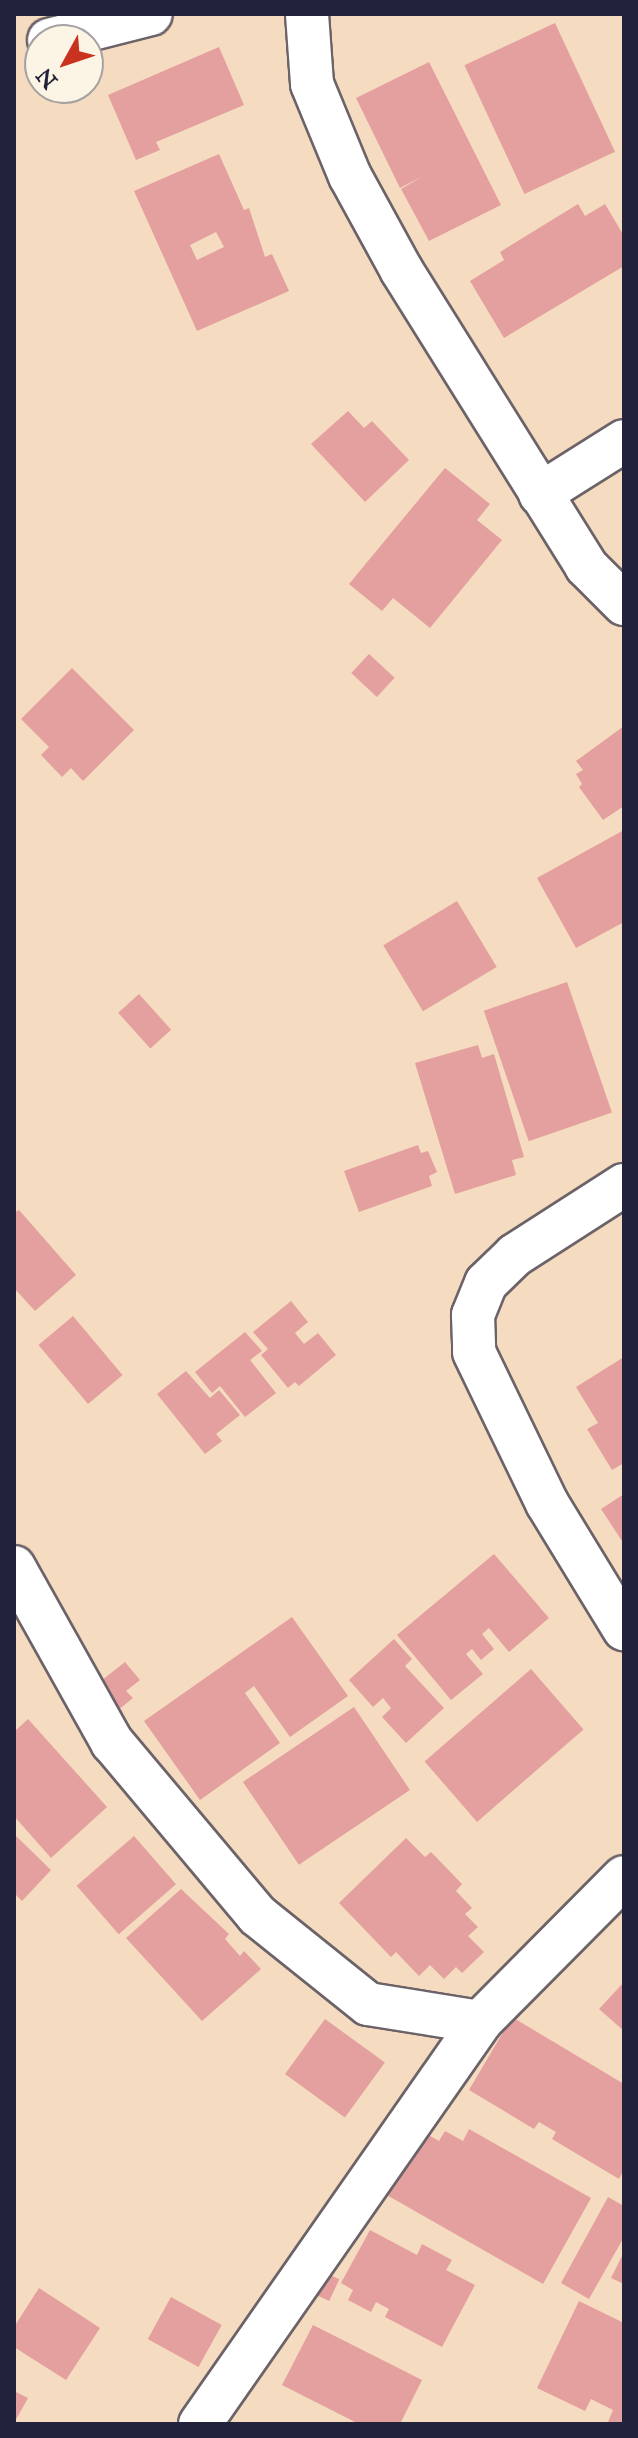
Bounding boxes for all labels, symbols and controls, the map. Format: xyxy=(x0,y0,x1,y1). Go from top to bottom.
north arrow xyxy=(24,24,104,104)
text: N xyxy=(30,63,63,94)

